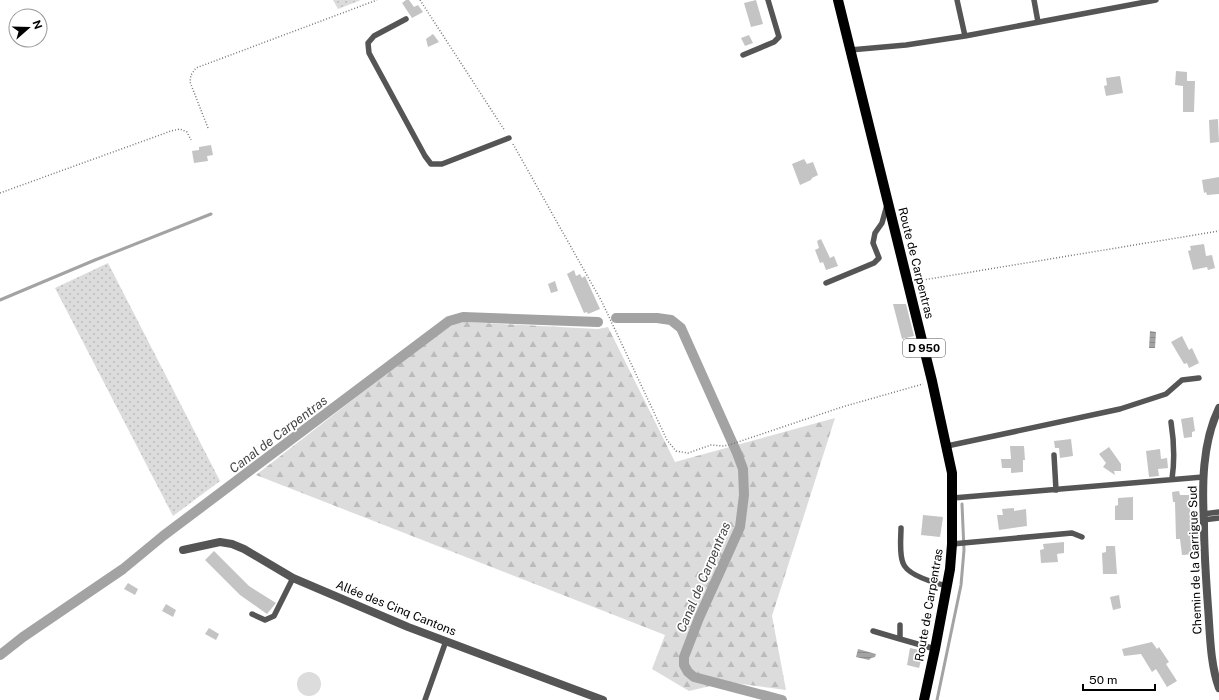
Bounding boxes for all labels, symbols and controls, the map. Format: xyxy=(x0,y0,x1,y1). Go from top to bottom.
north arrow xyxy=(8,8,48,48)
text: N xyxy=(30,18,45,31)
street label: Route de Carpentras xyxy=(895,206,937,320)
road number: D 950 xyxy=(903,339,945,357)
water label: Canal de Carpentras xyxy=(226,393,330,476)
street label: Chemin de la Garrigue Sud xyxy=(1185,485,1205,635)
water label: Canal de Carpentras xyxy=(673,520,734,635)
street label: Route de Carpentras xyxy=(912,547,946,663)
street label: Allée des Cinq Cantons xyxy=(334,577,458,639)
scale bar xyxy=(1083,666,1155,692)
text: 50 m xyxy=(1089,673,1117,687)

